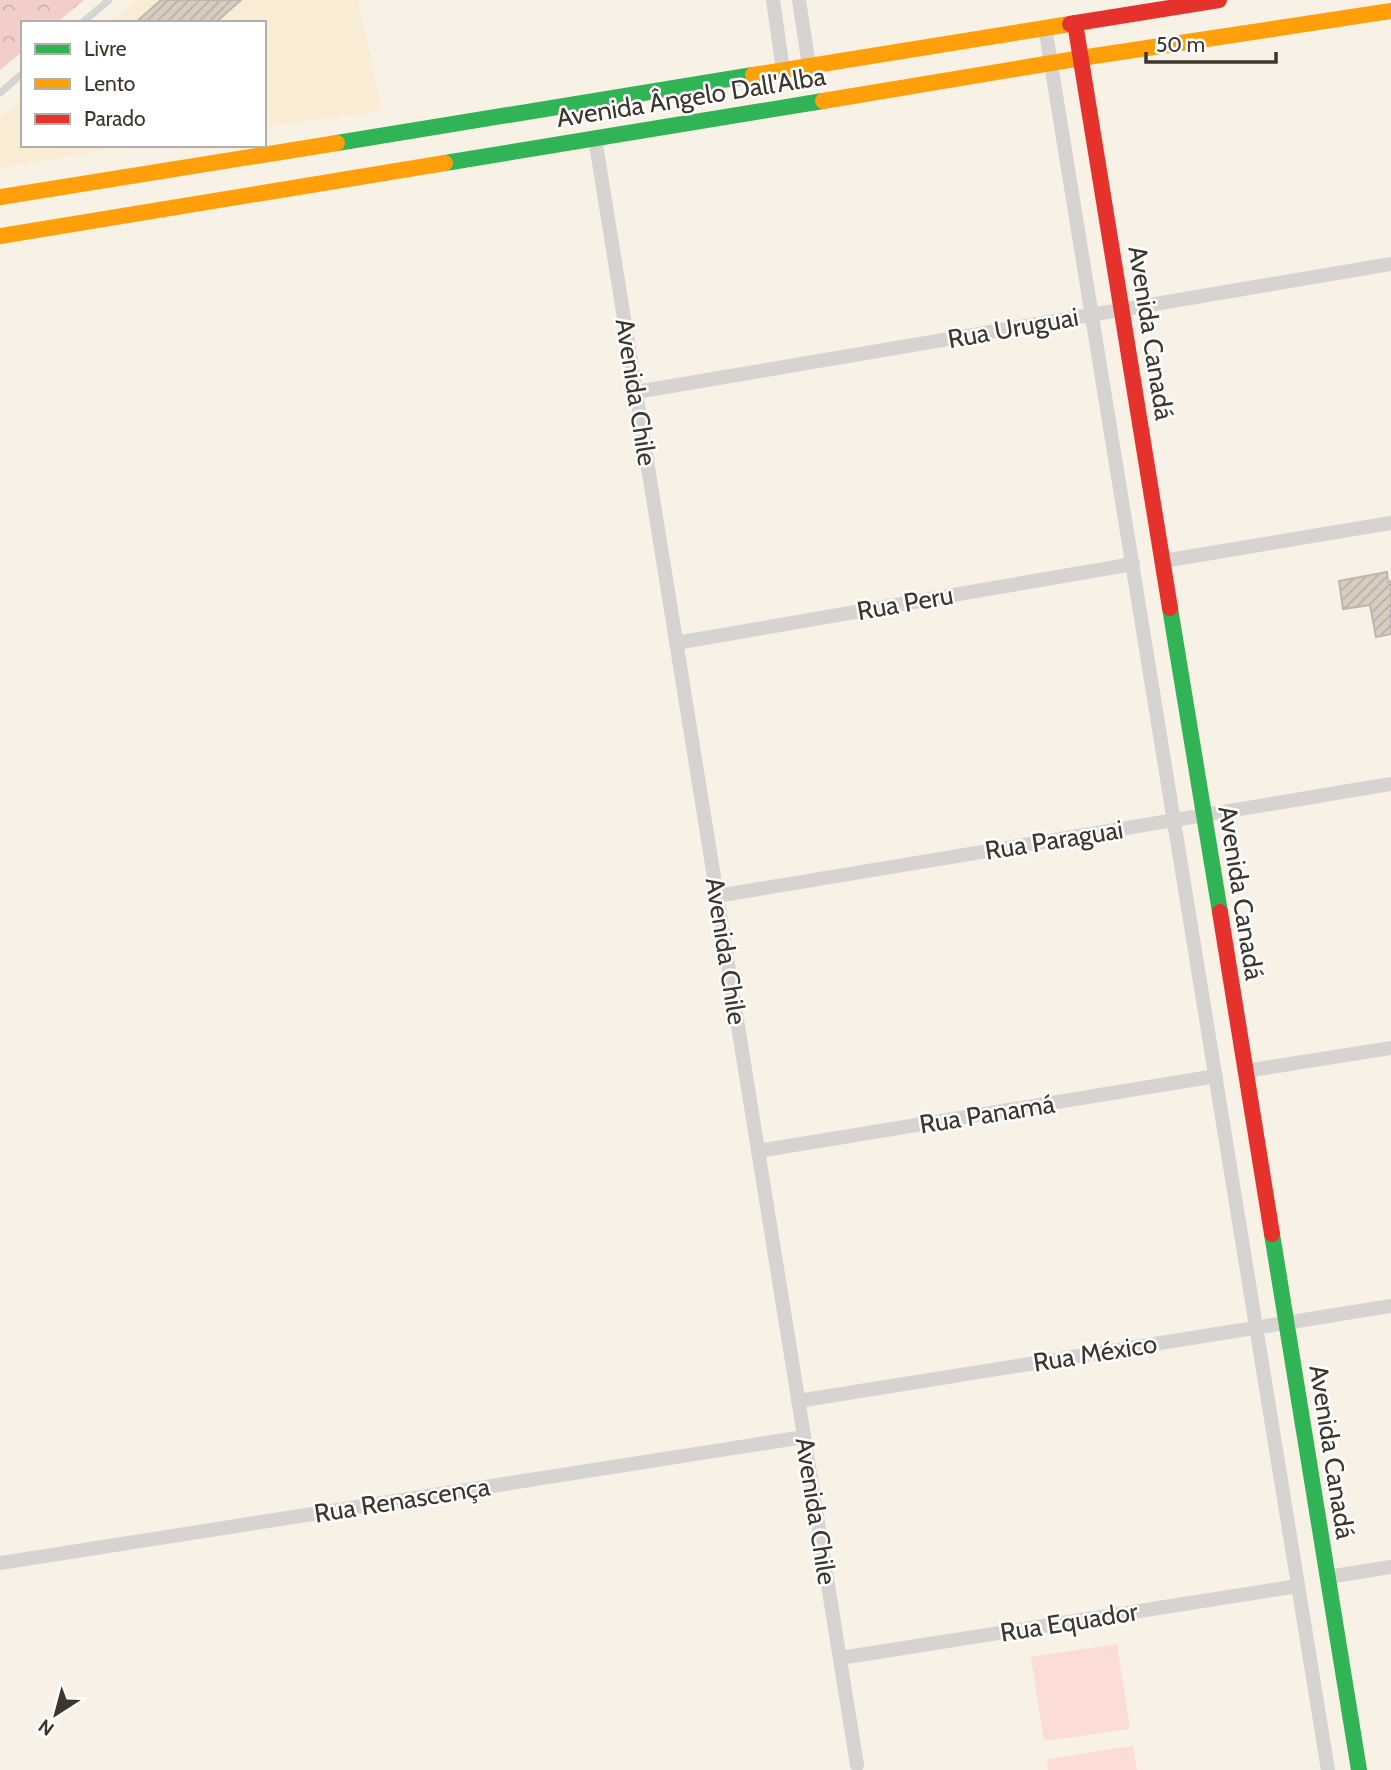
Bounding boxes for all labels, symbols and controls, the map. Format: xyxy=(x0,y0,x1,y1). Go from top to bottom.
legend xyxy=(21,21,266,147)
scale bar xyxy=(1146,21,1276,65)
text: 50 m xyxy=(1156,32,1205,57)
text: Livre xyxy=(84,36,127,61)
street label: Avenida Ângelo Dall'Alba xyxy=(554,60,828,134)
text: Lento xyxy=(84,71,135,96)
text: Parado xyxy=(84,106,146,131)
street label: Avenida Canadá xyxy=(1121,243,1181,423)
street label: Rua Uruguai xyxy=(945,301,1081,355)
street label: Avenida Chile xyxy=(609,316,663,468)
street label: Rua Peru xyxy=(854,579,956,627)
street label: Avenida Canadá xyxy=(1211,803,1271,983)
street label: Rua Paraguai xyxy=(983,813,1125,867)
street label: Avenida Chile xyxy=(699,875,753,1027)
street label: Rua Panamá xyxy=(917,1087,1057,1140)
street label: Rua México xyxy=(1031,1327,1159,1379)
street label: Avenida Canadá xyxy=(1302,1362,1362,1542)
street label: Avenida Chile xyxy=(789,1435,843,1587)
street label: Rua Renascença xyxy=(312,1470,493,1530)
street label: Rua Equador xyxy=(998,1595,1141,1649)
north arrow xyxy=(21,1679,91,1749)
text: N xyxy=(34,1714,58,1741)

